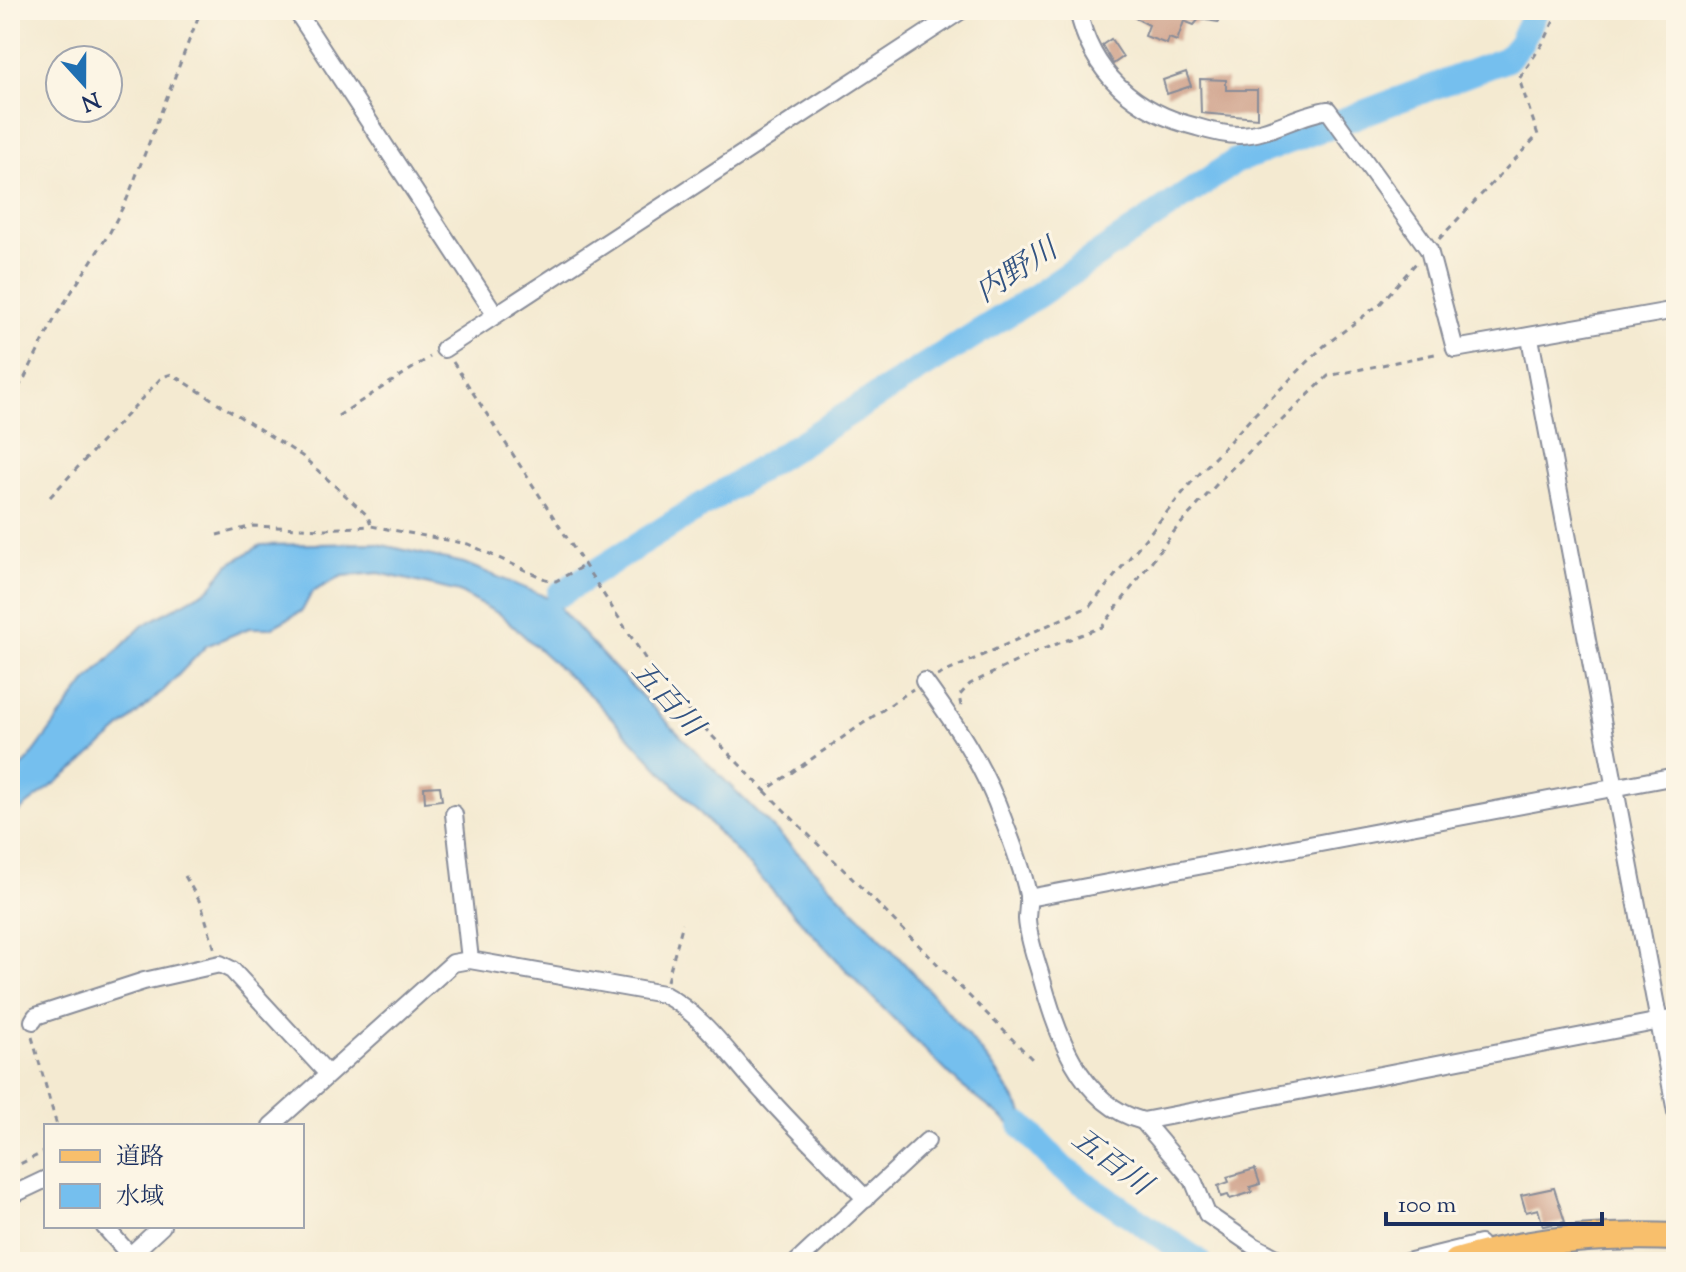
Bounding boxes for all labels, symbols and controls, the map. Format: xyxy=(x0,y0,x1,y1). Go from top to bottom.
north arrow xyxy=(44,44,124,124)
text: N xyxy=(76,82,104,118)
water label: 内野川 xyxy=(968,228,1069,315)
water label: 五百川 xyxy=(620,652,714,750)
water label: 五百川 xyxy=(1062,1119,1162,1209)
legend xyxy=(44,1124,304,1228)
text: 道路 xyxy=(116,1141,164,1175)
scale bar xyxy=(1386,1176,1602,1226)
text: 水域 xyxy=(116,1181,164,1215)
text: 100 m xyxy=(1398,1189,1456,1223)

